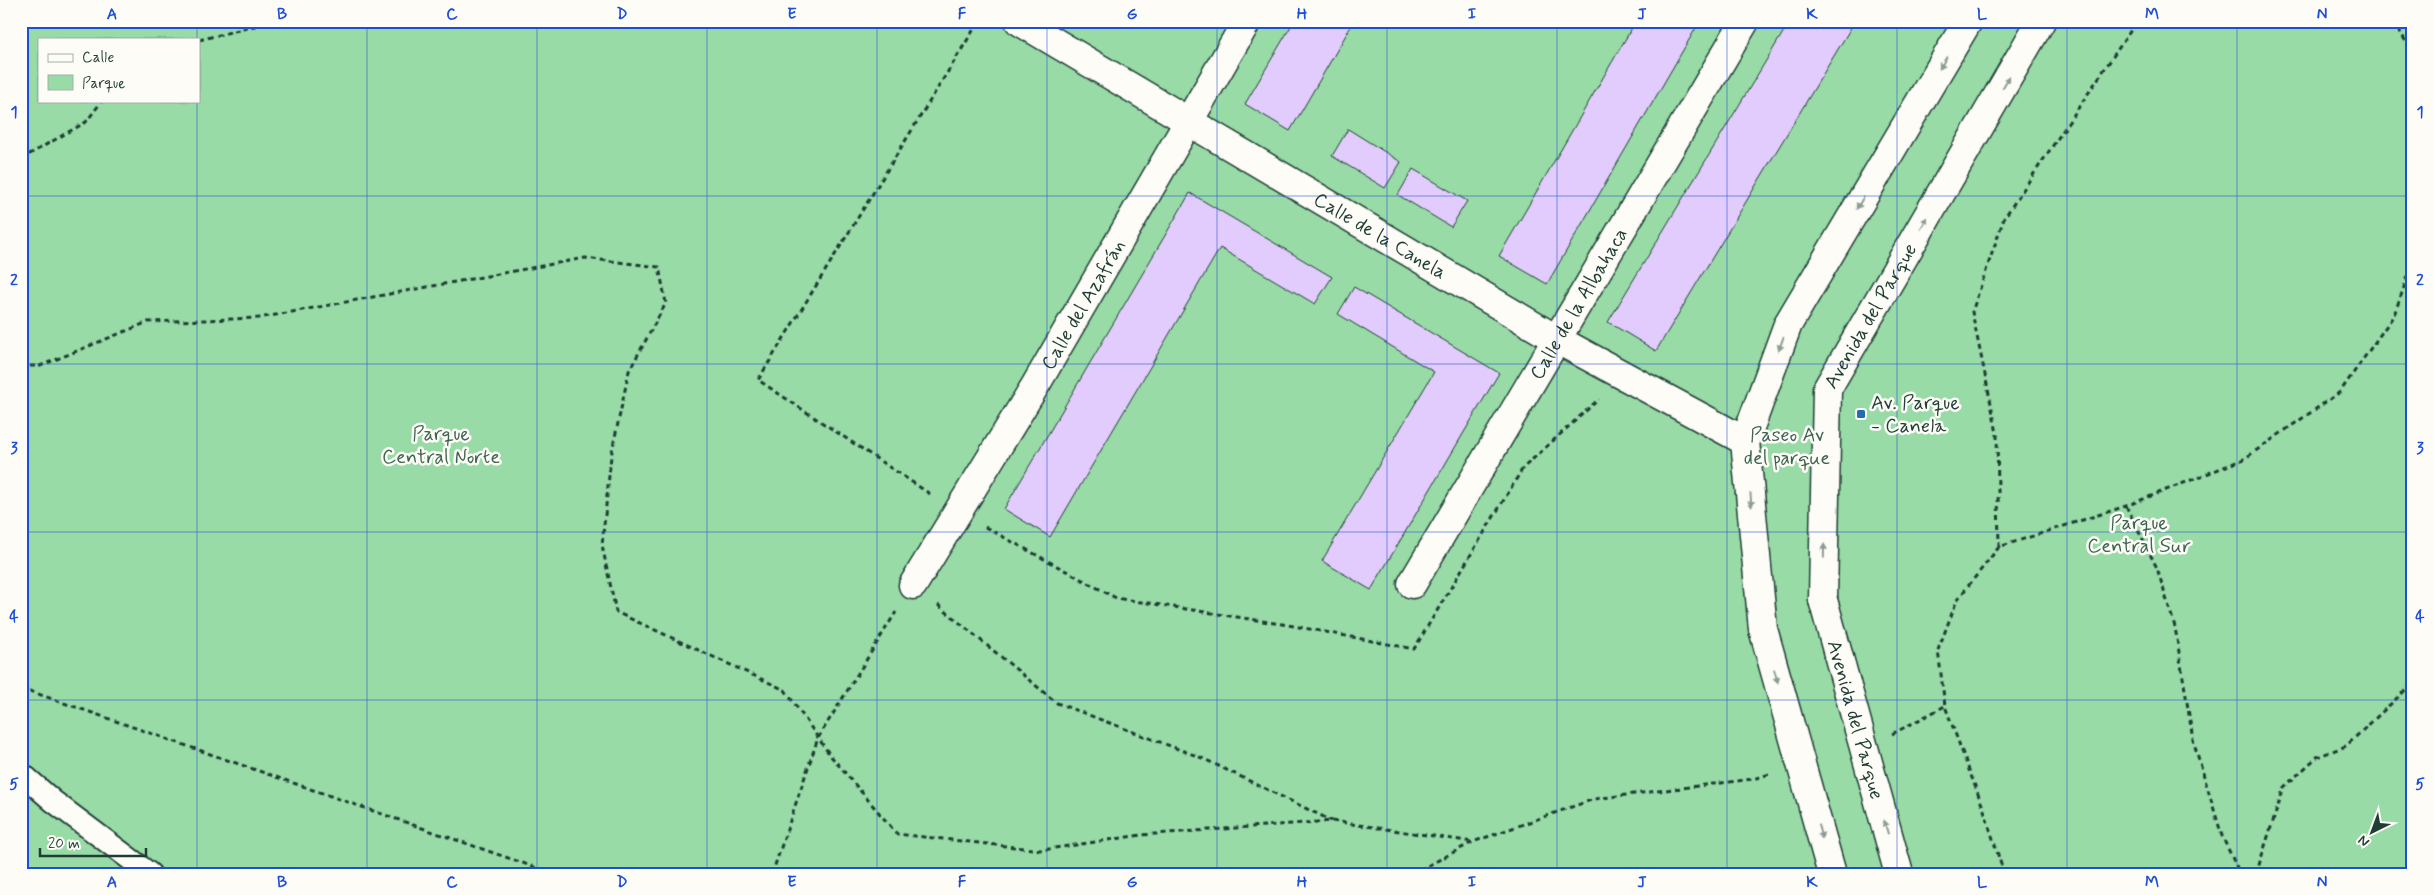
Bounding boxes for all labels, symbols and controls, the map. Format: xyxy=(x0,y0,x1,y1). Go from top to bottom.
text: A xyxy=(107,4,117,25)
text: B xyxy=(277,4,287,25)
text: C xyxy=(446,4,458,25)
text: D xyxy=(616,4,628,25)
text: E xyxy=(787,4,797,25)
text: F xyxy=(958,4,967,25)
text: G xyxy=(1127,4,1138,25)
text: H xyxy=(1297,4,1308,25)
text: I xyxy=(1468,4,1477,25)
text: J xyxy=(1637,4,1647,25)
text: K xyxy=(1806,4,1818,25)
text: L xyxy=(1977,4,1988,25)
text: M xyxy=(2145,4,2159,25)
text: N xyxy=(2317,4,2327,25)
legend xyxy=(38,38,200,102)
text: Calle xyxy=(82,48,114,68)
one-way arrow xyxy=(1939,56,1947,71)
text: Parque xyxy=(82,74,125,94)
one-way arrow xyxy=(2002,75,2010,90)
text: 1 xyxy=(10,102,18,123)
text: 1 xyxy=(2416,102,2424,123)
street label: Calle de la Canela xyxy=(1308,186,1451,286)
one-way arrow xyxy=(1855,196,1864,209)
one-way arrow xyxy=(1920,216,1929,229)
street label: Calle de la Albahaca xyxy=(1524,223,1635,385)
street label: Calle del Azafrán xyxy=(1035,235,1132,375)
street label: Avenida del Parque xyxy=(1818,239,1924,394)
text: 2 xyxy=(10,270,18,291)
text: 2 xyxy=(2416,270,2424,291)
one-way arrow xyxy=(1777,337,1785,352)
place label: Av. Parque - Canela xyxy=(1871,390,1960,440)
marker: Av. Parque - Canela xyxy=(1855,408,1867,420)
park label: Parque Central Norte xyxy=(382,421,500,471)
park label: Paseo Av del parque xyxy=(1744,422,1830,472)
text: 3 xyxy=(10,438,18,459)
text: 3 xyxy=(2416,438,2424,459)
one-way arrow xyxy=(1747,492,1755,508)
park label: Parque Central Sur xyxy=(2087,510,2191,560)
one-way arrow xyxy=(1820,543,1828,559)
text: 4 xyxy=(9,606,19,627)
text: 4 xyxy=(2415,606,2425,627)
street label: Avenida del Parque xyxy=(1820,637,1890,803)
one-way arrow xyxy=(1772,668,1780,683)
text: 5 xyxy=(9,774,19,795)
text: 5 xyxy=(2415,774,2425,795)
north arrow xyxy=(2346,808,2396,858)
one-way arrow xyxy=(1882,819,1890,834)
scale bar xyxy=(40,825,146,857)
one-way arrow xyxy=(1816,825,1824,840)
text: N xyxy=(2354,831,2373,851)
text: 20 m xyxy=(48,834,80,854)
text: A xyxy=(107,872,117,893)
text: B xyxy=(277,872,287,893)
text: C xyxy=(446,872,458,893)
text: D xyxy=(616,872,628,893)
text: E xyxy=(787,872,797,893)
text: F xyxy=(958,872,967,893)
text: G xyxy=(1127,872,1138,893)
text: H xyxy=(1297,872,1308,893)
text: I xyxy=(1468,872,1477,893)
text: J xyxy=(1637,872,1647,893)
text: K xyxy=(1806,872,1818,893)
text: L xyxy=(1977,872,1988,893)
text: M xyxy=(2145,872,2159,893)
text: N xyxy=(2317,872,2327,893)

